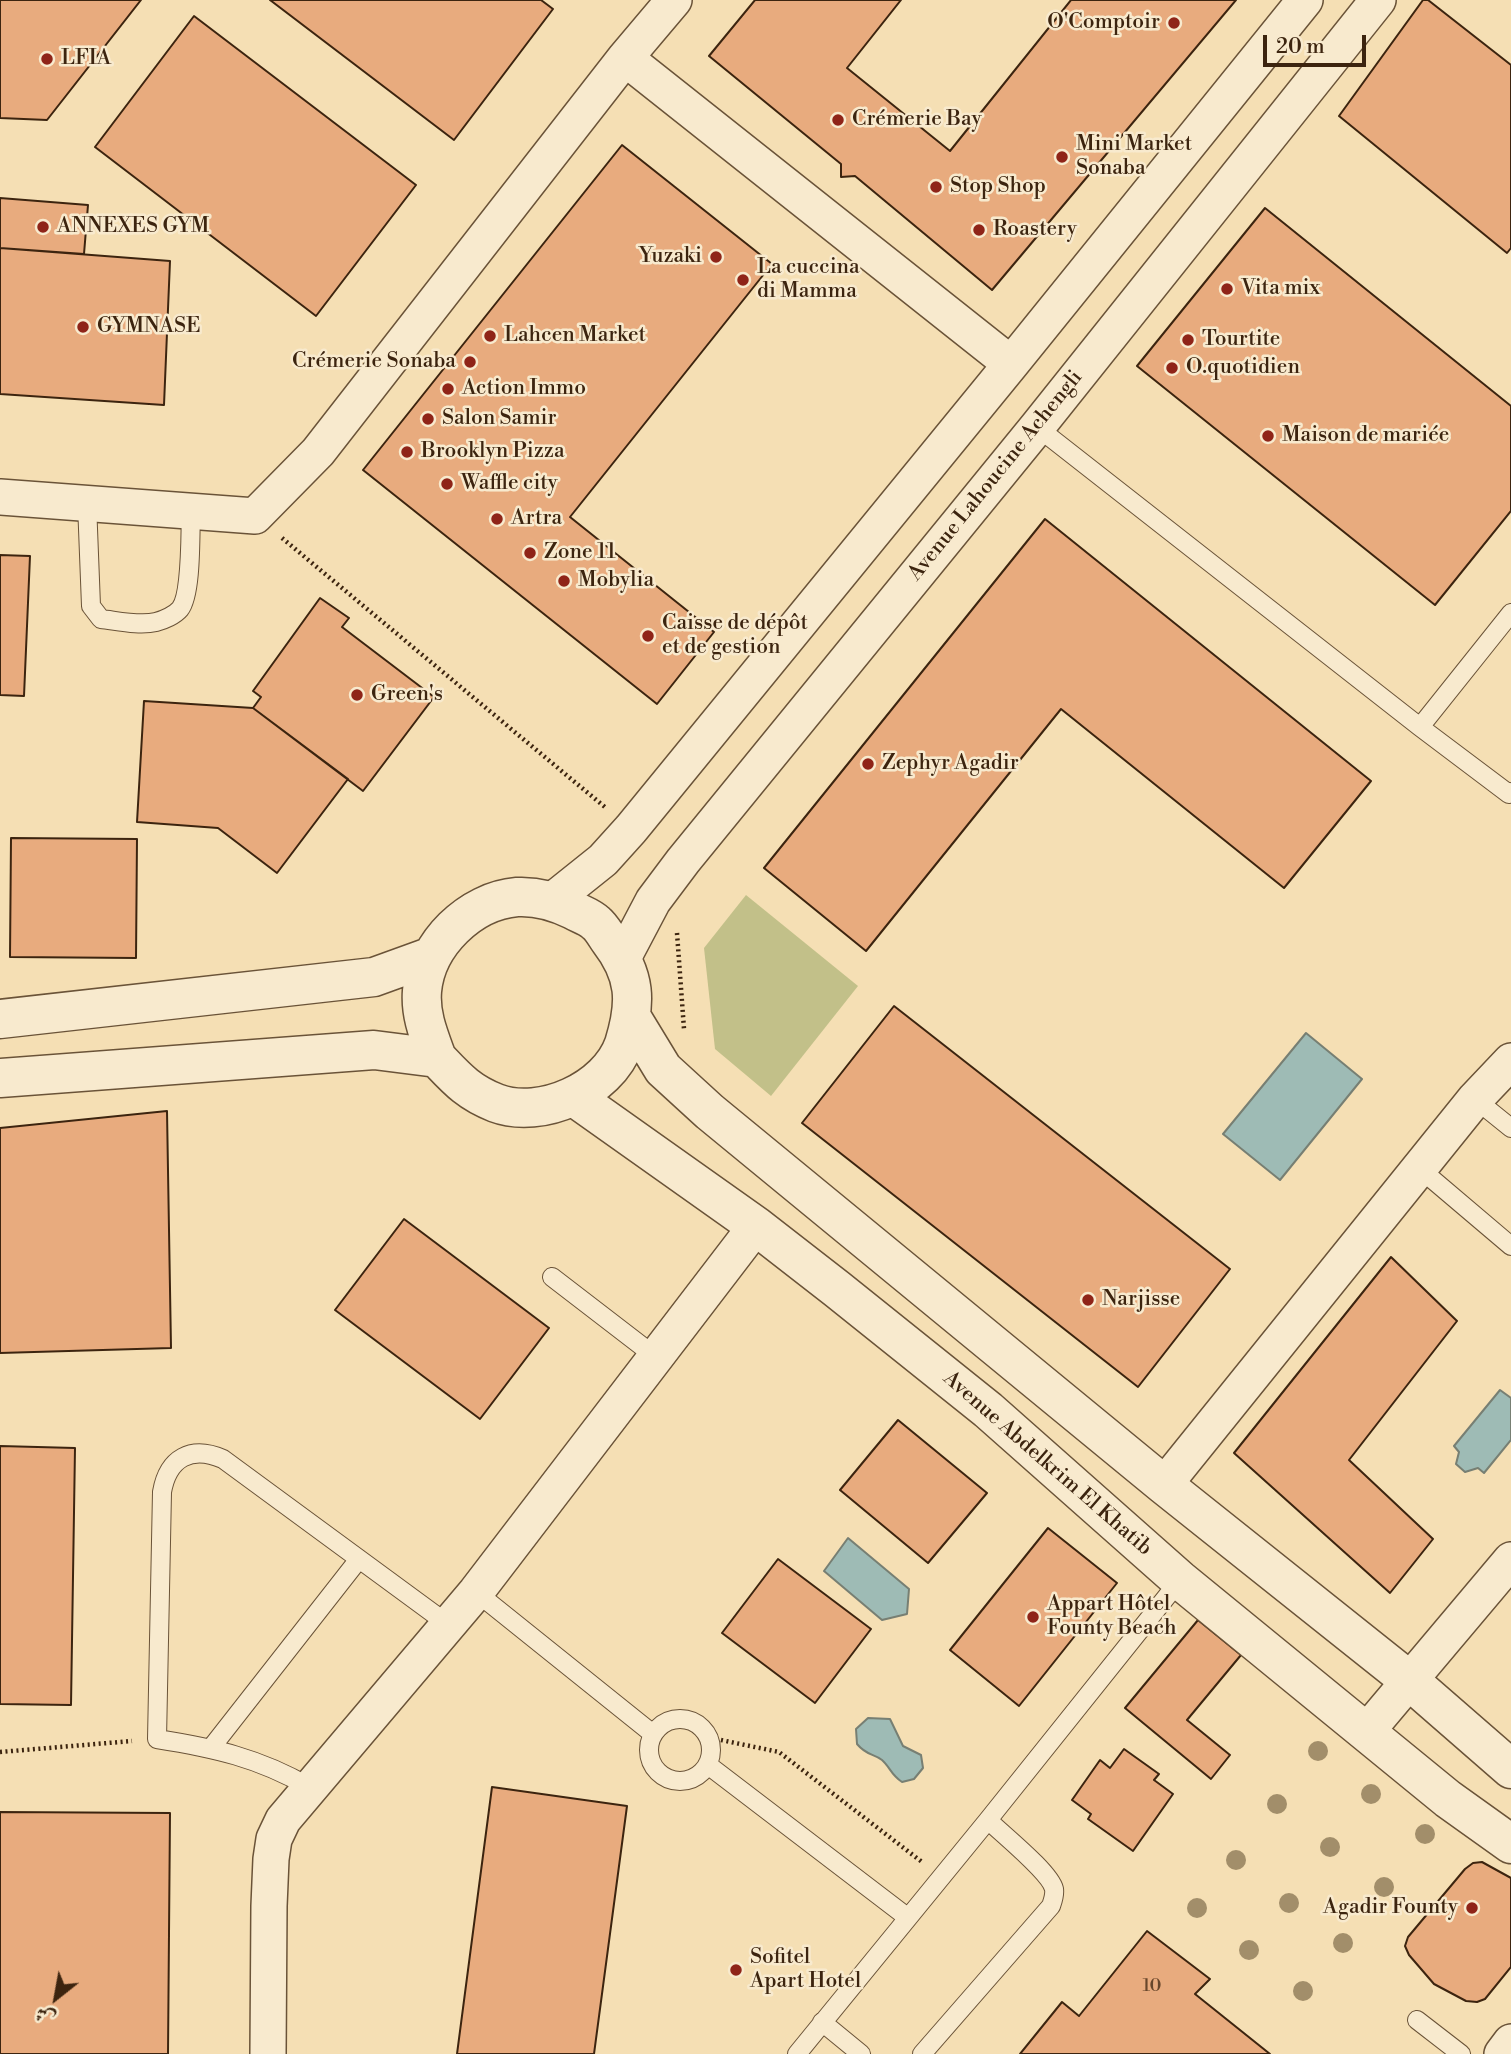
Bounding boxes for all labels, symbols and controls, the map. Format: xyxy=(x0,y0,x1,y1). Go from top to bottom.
place label: O'Comptoir xyxy=(1047,10,1160,36)
marker: O'Comptoir xyxy=(1166,15,1182,31)
scale bar xyxy=(1266,21,1369,65)
text: 20 m xyxy=(1276,34,1325,60)
place label: LFIA xyxy=(61,46,111,72)
marker: LFIA xyxy=(39,51,55,67)
place label: Crémerie Bay xyxy=(852,107,982,133)
marker: Crémerie Bay xyxy=(830,112,846,128)
place label: Mini Market Sonaba xyxy=(1076,132,1192,182)
marker: Mini Market Sonaba xyxy=(1054,149,1070,165)
place label: Stop Shop xyxy=(950,174,1046,200)
marker: Stop Shop xyxy=(928,179,944,195)
place label: ANNEXES GYM xyxy=(57,214,209,240)
place label: Roastery xyxy=(993,217,1077,243)
marker: ANNEXES GYM xyxy=(35,219,51,235)
marker: Roastery xyxy=(971,222,987,238)
place label: Yuzaki xyxy=(639,244,702,270)
marker: Yuzaki xyxy=(708,249,724,265)
place label: La cuccina di Mamma xyxy=(757,255,860,305)
marker: La cuccina di Mamma xyxy=(735,272,751,288)
place label: Vita mix xyxy=(1241,276,1320,302)
marker: Vita mix xyxy=(1219,281,1235,297)
place label: GYMNASE xyxy=(97,314,201,340)
marker: GYMNASE xyxy=(75,319,91,335)
place label: Lahcen Market xyxy=(504,323,646,349)
place label: Tourtite xyxy=(1202,327,1280,353)
marker: Lahcen Market xyxy=(482,328,498,344)
marker: Tourtite xyxy=(1180,332,1196,348)
place label: Crémerie Sonaba xyxy=(292,349,456,375)
marker: Crémerie Sonaba xyxy=(462,354,478,370)
place label: O.quotidien xyxy=(1186,355,1300,381)
marker: O.quotidien xyxy=(1164,360,1180,376)
street label: Avenue Lahoucine Achengli xyxy=(903,366,1089,586)
place label: Action Immo xyxy=(462,376,586,402)
marker: Action Immo xyxy=(440,381,456,397)
place label: Salon Samir xyxy=(442,406,557,432)
marker: Salon Samir xyxy=(420,411,436,427)
place label: Maison de mariée xyxy=(1282,423,1449,449)
marker: Maison de mariée xyxy=(1260,428,1276,444)
place label: Brooklyn Pizza xyxy=(421,439,565,465)
marker: Brooklyn Pizza xyxy=(399,444,415,460)
place label: Waffle city xyxy=(461,471,558,497)
marker: Waffle city xyxy=(439,476,455,492)
place label: Artra xyxy=(511,506,562,532)
marker: Artra xyxy=(489,511,505,527)
place label: Zone 11 xyxy=(544,540,616,566)
marker: Zone 11 xyxy=(522,545,538,561)
place label: Mobylia xyxy=(578,568,654,594)
marker: Mobylia xyxy=(556,573,572,589)
place label: Caisse de dépôt et de gestion xyxy=(662,611,808,661)
marker: Caisse de dépôt et de gestion xyxy=(640,628,656,644)
place label: Green's xyxy=(371,682,443,708)
marker: Green's xyxy=(349,687,365,703)
place label: Zephyr Agadir xyxy=(882,751,1019,777)
marker: Zephyr Agadir xyxy=(860,756,876,772)
place label: Narjisse xyxy=(1102,1287,1180,1313)
marker: Narjisse xyxy=(1080,1292,1096,1308)
street label: Avenue Abdelkrim El Khatib xyxy=(938,1367,1156,1561)
place label: Appart Hôtel Founty Beach xyxy=(1047,1592,1177,1642)
marker: Appart Hôtel Founty Beach xyxy=(1025,1609,1041,1625)
place label: Agadir Founty xyxy=(1323,1895,1458,1921)
marker: Agadir Founty xyxy=(1464,1900,1480,1916)
place label: Sofitel Apart Hotel xyxy=(750,1945,861,1995)
marker: Sofitel Apart Hotel xyxy=(728,1962,744,1978)
north arrow xyxy=(21,1963,91,2033)
house number: 10 xyxy=(1142,1976,1162,1998)
text: ش xyxy=(31,2001,59,2031)

